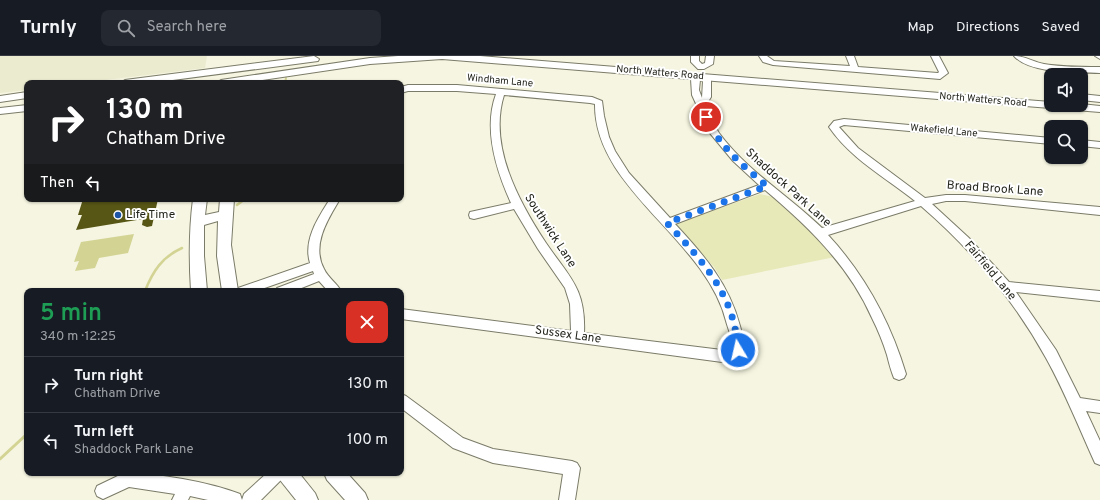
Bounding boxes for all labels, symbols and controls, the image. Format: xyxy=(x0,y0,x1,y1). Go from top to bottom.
search box xyxy=(101,10,381,46)
text: Turnly xyxy=(20,16,77,40)
icon: search xyxy=(115,17,137,39)
text: Search here xyxy=(147,18,227,37)
text: Map xyxy=(908,19,934,36)
text: Directions xyxy=(956,19,1020,36)
text: Saved xyxy=(1042,19,1080,36)
street label: North Watters Road xyxy=(616,63,704,83)
map controls xyxy=(1044,68,1088,164)
button: sound xyxy=(1044,68,1088,112)
street label: Windham Lane xyxy=(466,72,534,90)
street label: North Watters Road xyxy=(939,90,1027,110)
text: 130 m xyxy=(106,93,184,129)
icon: right xyxy=(40,96,92,148)
pin xyxy=(689,100,723,134)
icon: arrive xyxy=(695,106,717,128)
button: search xyxy=(1044,120,1088,164)
street label: Wakefield Lane xyxy=(910,122,978,140)
text: Chatham Drive xyxy=(106,128,226,151)
street label: Shaddock Park Lane xyxy=(742,145,834,231)
icon: left xyxy=(82,172,104,194)
text: Then xyxy=(40,174,74,193)
street label: Broad Brook Lane xyxy=(946,178,1044,200)
street label: Southwick Lane xyxy=(520,191,580,271)
place label: Life Time xyxy=(126,207,175,223)
marker: Life Time xyxy=(113,210,123,220)
street label: Fairfield Lane xyxy=(961,238,1019,304)
text: 5 min xyxy=(40,299,102,329)
button: close xyxy=(346,301,388,343)
street label: Sussex Lane xyxy=(534,322,602,348)
text: 340 m · 12:25 xyxy=(40,329,116,345)
position arrow xyxy=(717,329,759,371)
text: Turn right xyxy=(74,367,143,386)
icon: right xyxy=(40,374,62,396)
text: 130 m xyxy=(348,375,388,394)
text: Chatham Drive xyxy=(74,386,160,402)
text: Turn left xyxy=(74,423,134,442)
icon: left xyxy=(40,430,62,452)
text: 100 m xyxy=(347,431,388,450)
text: Shaddock Park Lane xyxy=(74,442,193,458)

